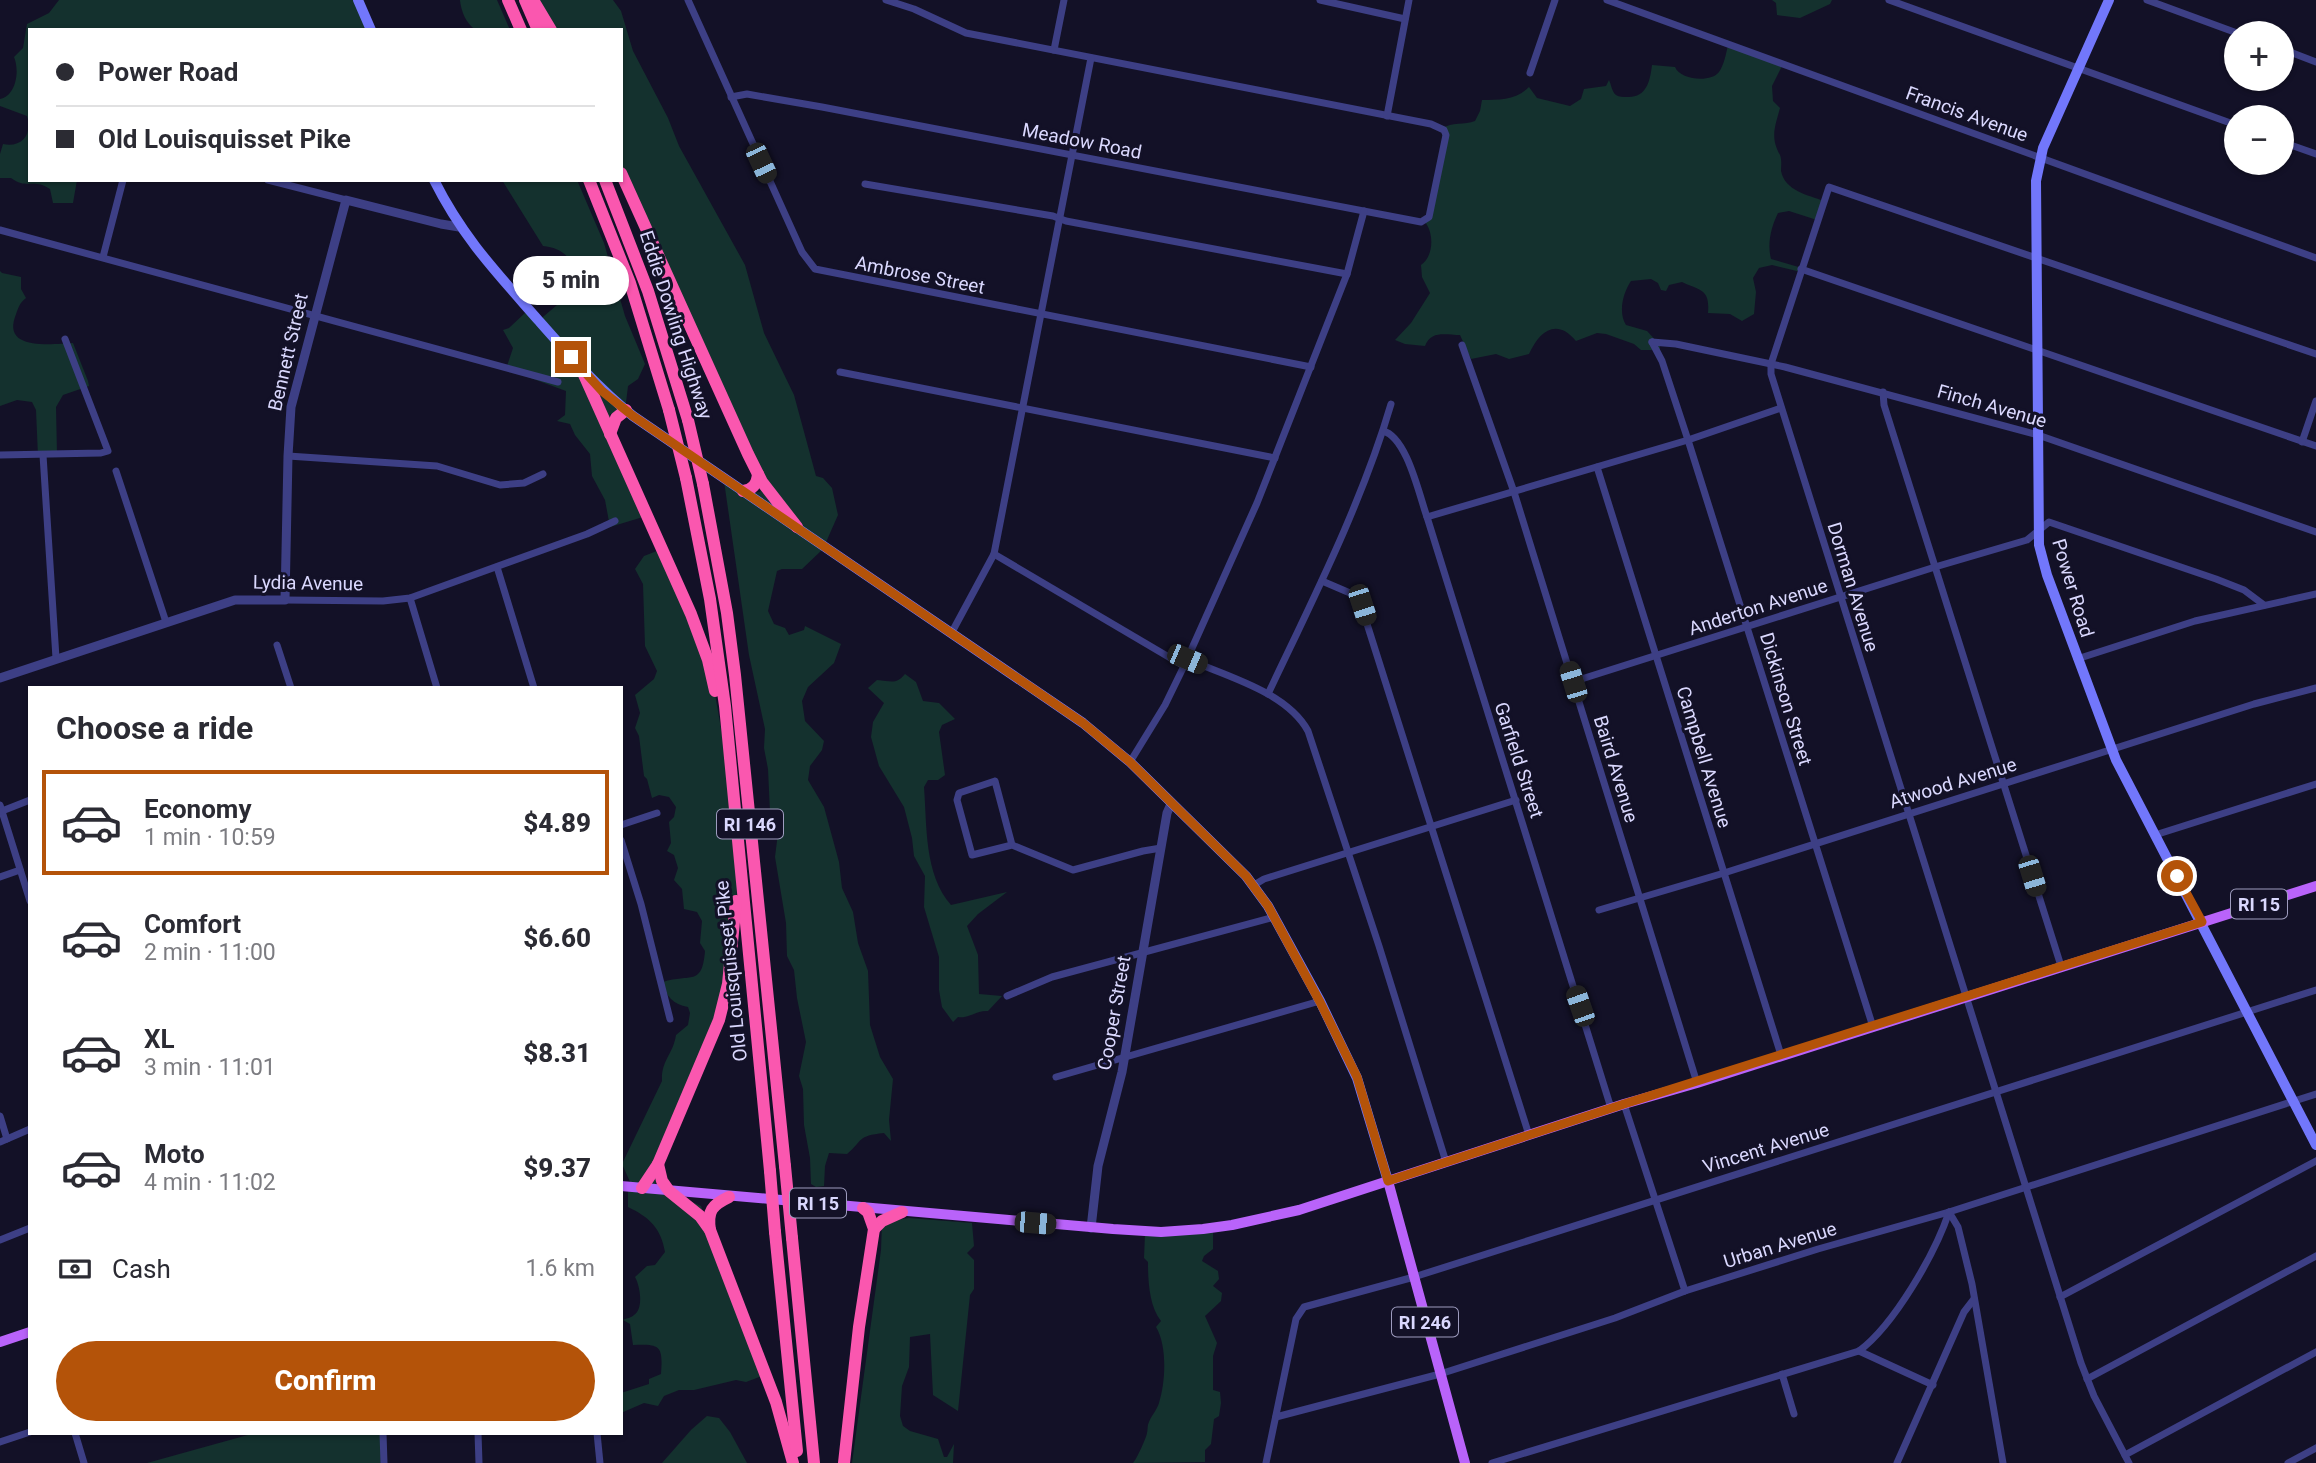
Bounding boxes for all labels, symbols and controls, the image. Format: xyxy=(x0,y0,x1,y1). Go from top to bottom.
map controls xyxy=(2224,21,2294,175)
button: + xyxy=(2224,21,2294,91)
text: Power Road xyxy=(98,57,238,87)
street label: Francis Avenue xyxy=(1903,81,2031,147)
button: − xyxy=(2224,105,2294,175)
street label: Meadow Road xyxy=(1020,118,1144,164)
text: Old Louisquisset Pike xyxy=(98,124,351,154)
car xyxy=(743,140,780,186)
street label: Eddie Dowling Highway xyxy=(635,228,717,422)
street label: Ambrose Street xyxy=(853,251,987,299)
callout: 5 min xyxy=(513,256,629,304)
text: 5 min xyxy=(542,267,600,294)
street label: Bennett Street xyxy=(263,291,313,413)
route end xyxy=(555,341,587,373)
street label: Finch Avenue xyxy=(1935,379,2049,433)
street label: Dorman Avenue xyxy=(1822,520,1884,654)
street label: Power Road xyxy=(2047,536,2099,640)
street label: Lydia Avenue xyxy=(253,571,363,595)
street label: Anderton Avenue xyxy=(1686,574,1830,640)
car xyxy=(1346,582,1379,628)
street label: Dickinson Street xyxy=(1755,630,1817,768)
car xyxy=(1164,641,1211,677)
car xyxy=(1557,659,1590,705)
street label: Campbell Avenue xyxy=(1672,683,1736,831)
street label: Garfield Street xyxy=(1489,699,1549,821)
text: Choose a ride xyxy=(56,709,253,747)
street label: Baird Avenue xyxy=(1589,713,1643,825)
street label: Atwood Avenue xyxy=(1887,753,2019,813)
icon: car xyxy=(60,791,123,854)
text: Economy xyxy=(144,794,251,824)
text: $4.89 xyxy=(523,808,591,838)
road number: RI 146 xyxy=(717,810,783,838)
text: 1 min · 10:59 xyxy=(144,824,276,851)
car xyxy=(2016,853,2049,899)
route start xyxy=(2161,860,2193,892)
street label: Old Louisquisset Pike xyxy=(710,879,752,1063)
road number: RI 15 xyxy=(2231,890,2287,918)
icon: car xyxy=(60,906,123,969)
text: Comfort xyxy=(144,909,241,939)
text: $6.60 xyxy=(523,923,591,953)
text: 2 min · 11:00 xyxy=(144,939,276,966)
street label: Cooper Street xyxy=(1093,954,1135,1072)
car xyxy=(1564,983,1597,1029)
icon: car xyxy=(60,1021,123,1084)
text: XL xyxy=(144,1024,175,1054)
text: $8.31 xyxy=(523,1038,591,1068)
text: 3 min · 11:01 xyxy=(144,1054,276,1081)
street label: Vincent Avenue xyxy=(1700,1118,1832,1178)
icon: car xyxy=(60,1136,123,1199)
text: Moto xyxy=(144,1139,205,1169)
text: $9.37 xyxy=(523,1153,591,1183)
text: 4 min · 11:02 xyxy=(144,1169,276,1196)
road number: RI 15 xyxy=(790,1188,846,1218)
car xyxy=(1014,1211,1057,1235)
street label: Urban Avenue xyxy=(1721,1217,1839,1273)
icon: cash xyxy=(56,1250,94,1288)
text: Cash xyxy=(112,1254,171,1284)
text: 1.6 km xyxy=(526,1255,595,1282)
road number: RI 246 xyxy=(1392,1308,1458,1336)
button: Confirm xyxy=(56,1341,595,1421)

